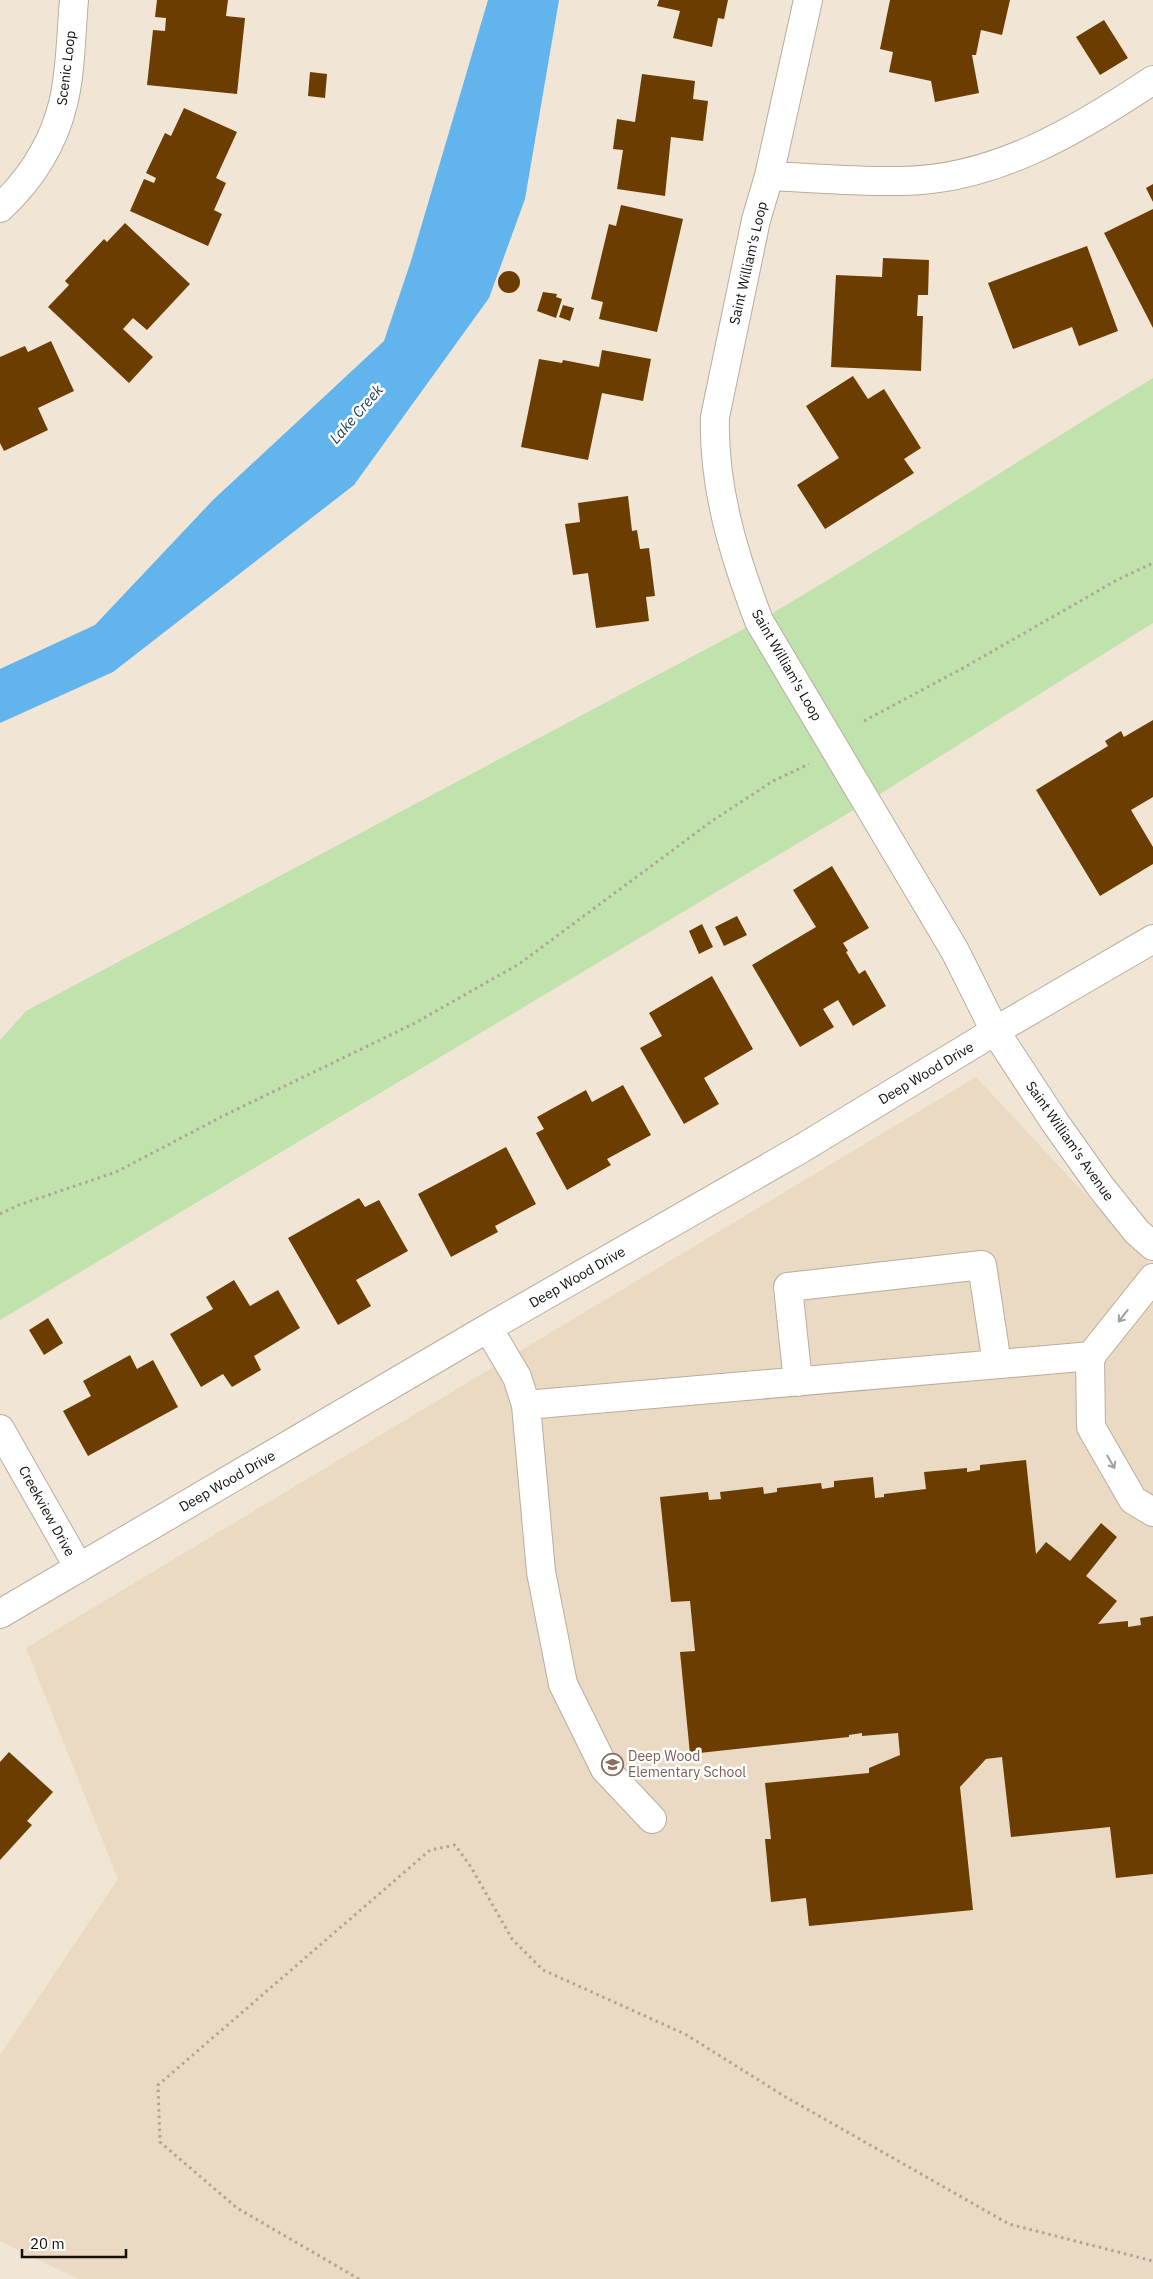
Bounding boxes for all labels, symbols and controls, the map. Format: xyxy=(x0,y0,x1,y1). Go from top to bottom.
street label: Scenic Loop xyxy=(52,30,80,106)
street label: Saint William's Loop xyxy=(725,200,771,326)
water label: Lake Creek xyxy=(325,380,387,447)
street label: Saint William's Loop xyxy=(748,606,826,724)
street label: Deep Wood Drive xyxy=(875,1037,977,1109)
street label: Saint William's Avenue xyxy=(1022,1078,1118,1205)
street label: Deep Wood Drive xyxy=(526,1242,629,1312)
one-way arrow xyxy=(1118,1309,1128,1323)
street label: Deep Wood Drive xyxy=(176,1446,279,1516)
one-way arrow xyxy=(1106,1454,1116,1469)
street label: Creekview Drive xyxy=(15,1463,79,1560)
place label: Deep Wood Elementary School xyxy=(628,1747,746,1781)
school or university icon: Deep Wood Elementary School xyxy=(600,1752,624,1776)
scale bar xyxy=(22,2226,126,2258)
text: 20 m xyxy=(30,2234,65,2253)

